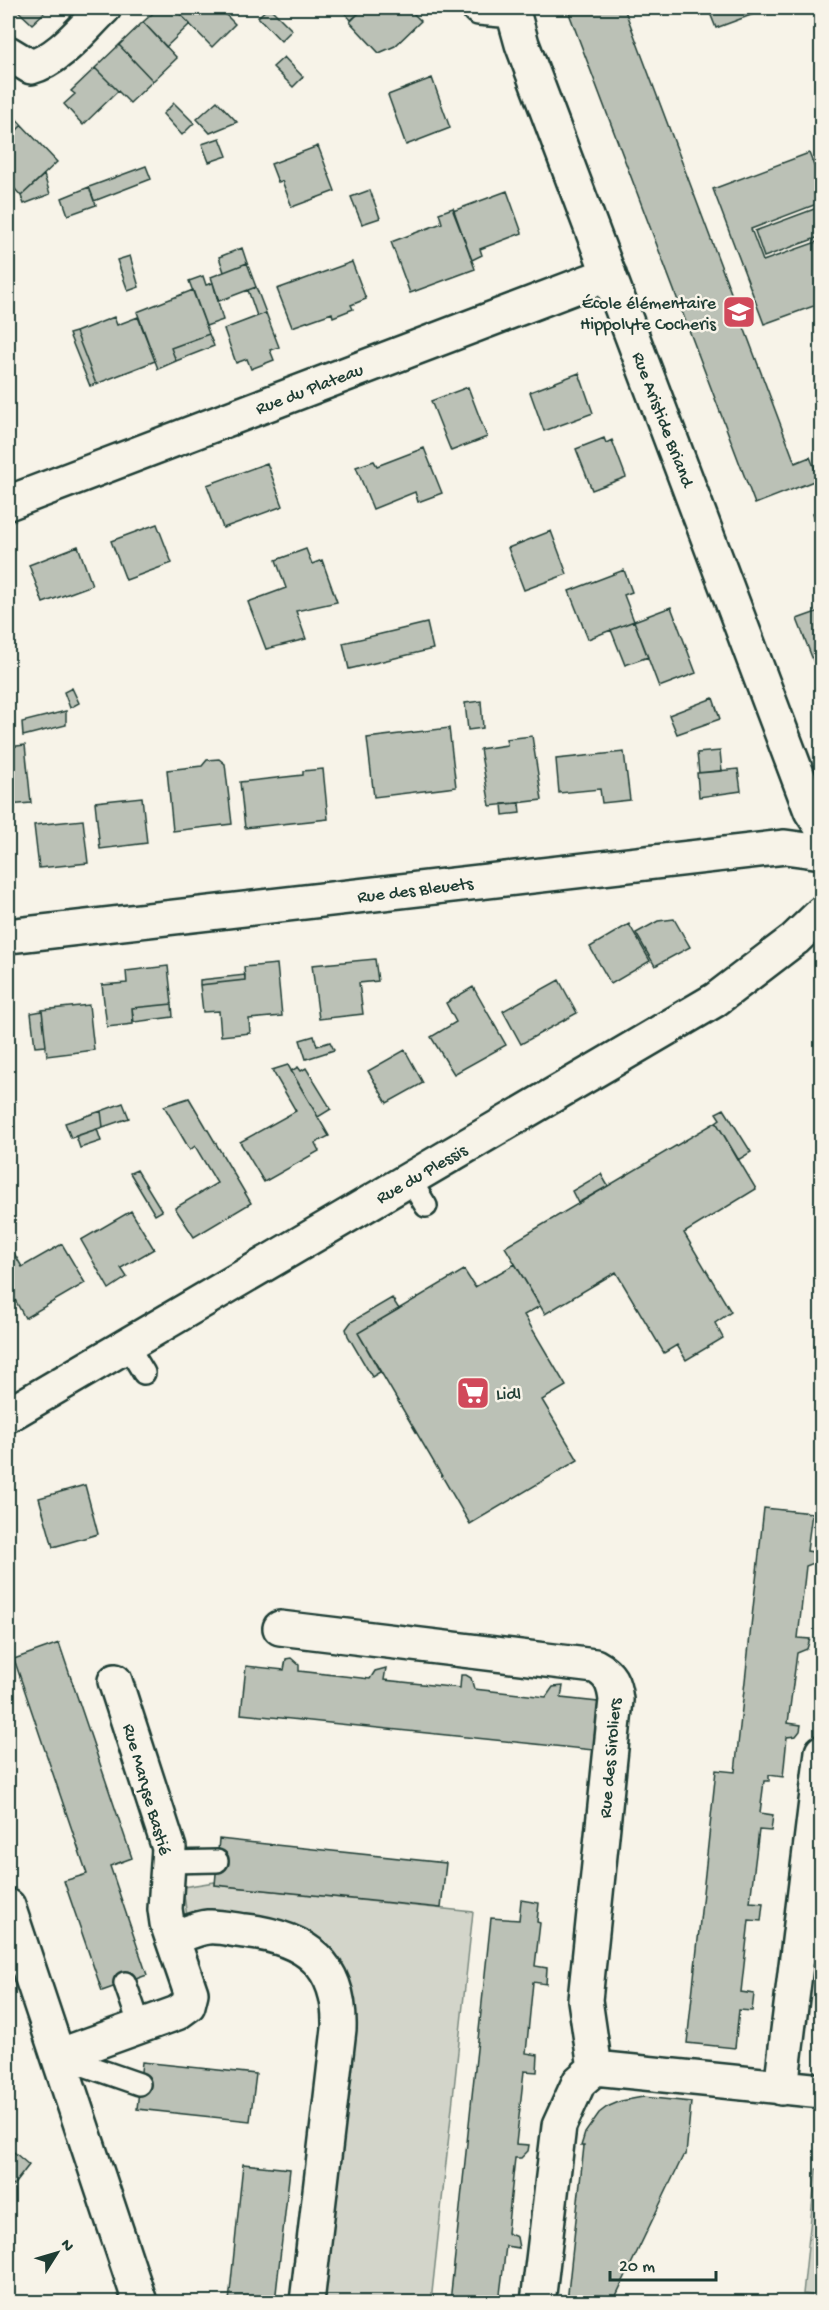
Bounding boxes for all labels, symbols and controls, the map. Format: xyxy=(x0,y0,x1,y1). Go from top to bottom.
place label: École élémentaire Hippolyte Cocheris xyxy=(580,294,717,336)
school or university icon: École élémentaire Hippolyte Cocheris xyxy=(721,294,757,330)
street label: Rue Aristide Briand xyxy=(626,349,698,492)
street label: Rue du Plateau xyxy=(253,360,367,421)
street label: Rue des Bleuets xyxy=(356,874,476,909)
street label: Rue du Plessis xyxy=(373,1140,473,1210)
supermarket icon: Lidl xyxy=(455,1375,491,1411)
place label: Lidl xyxy=(496,1385,521,1406)
street label: Rue des Siroliers xyxy=(596,1696,627,1819)
street label: Rue Maryse Bastié xyxy=(117,1722,175,1858)
north arrow xyxy=(27,2223,87,2283)
text: N xyxy=(55,2236,77,2256)
scale bar xyxy=(610,2244,716,2282)
text: 20 m xyxy=(619,2257,655,2278)

